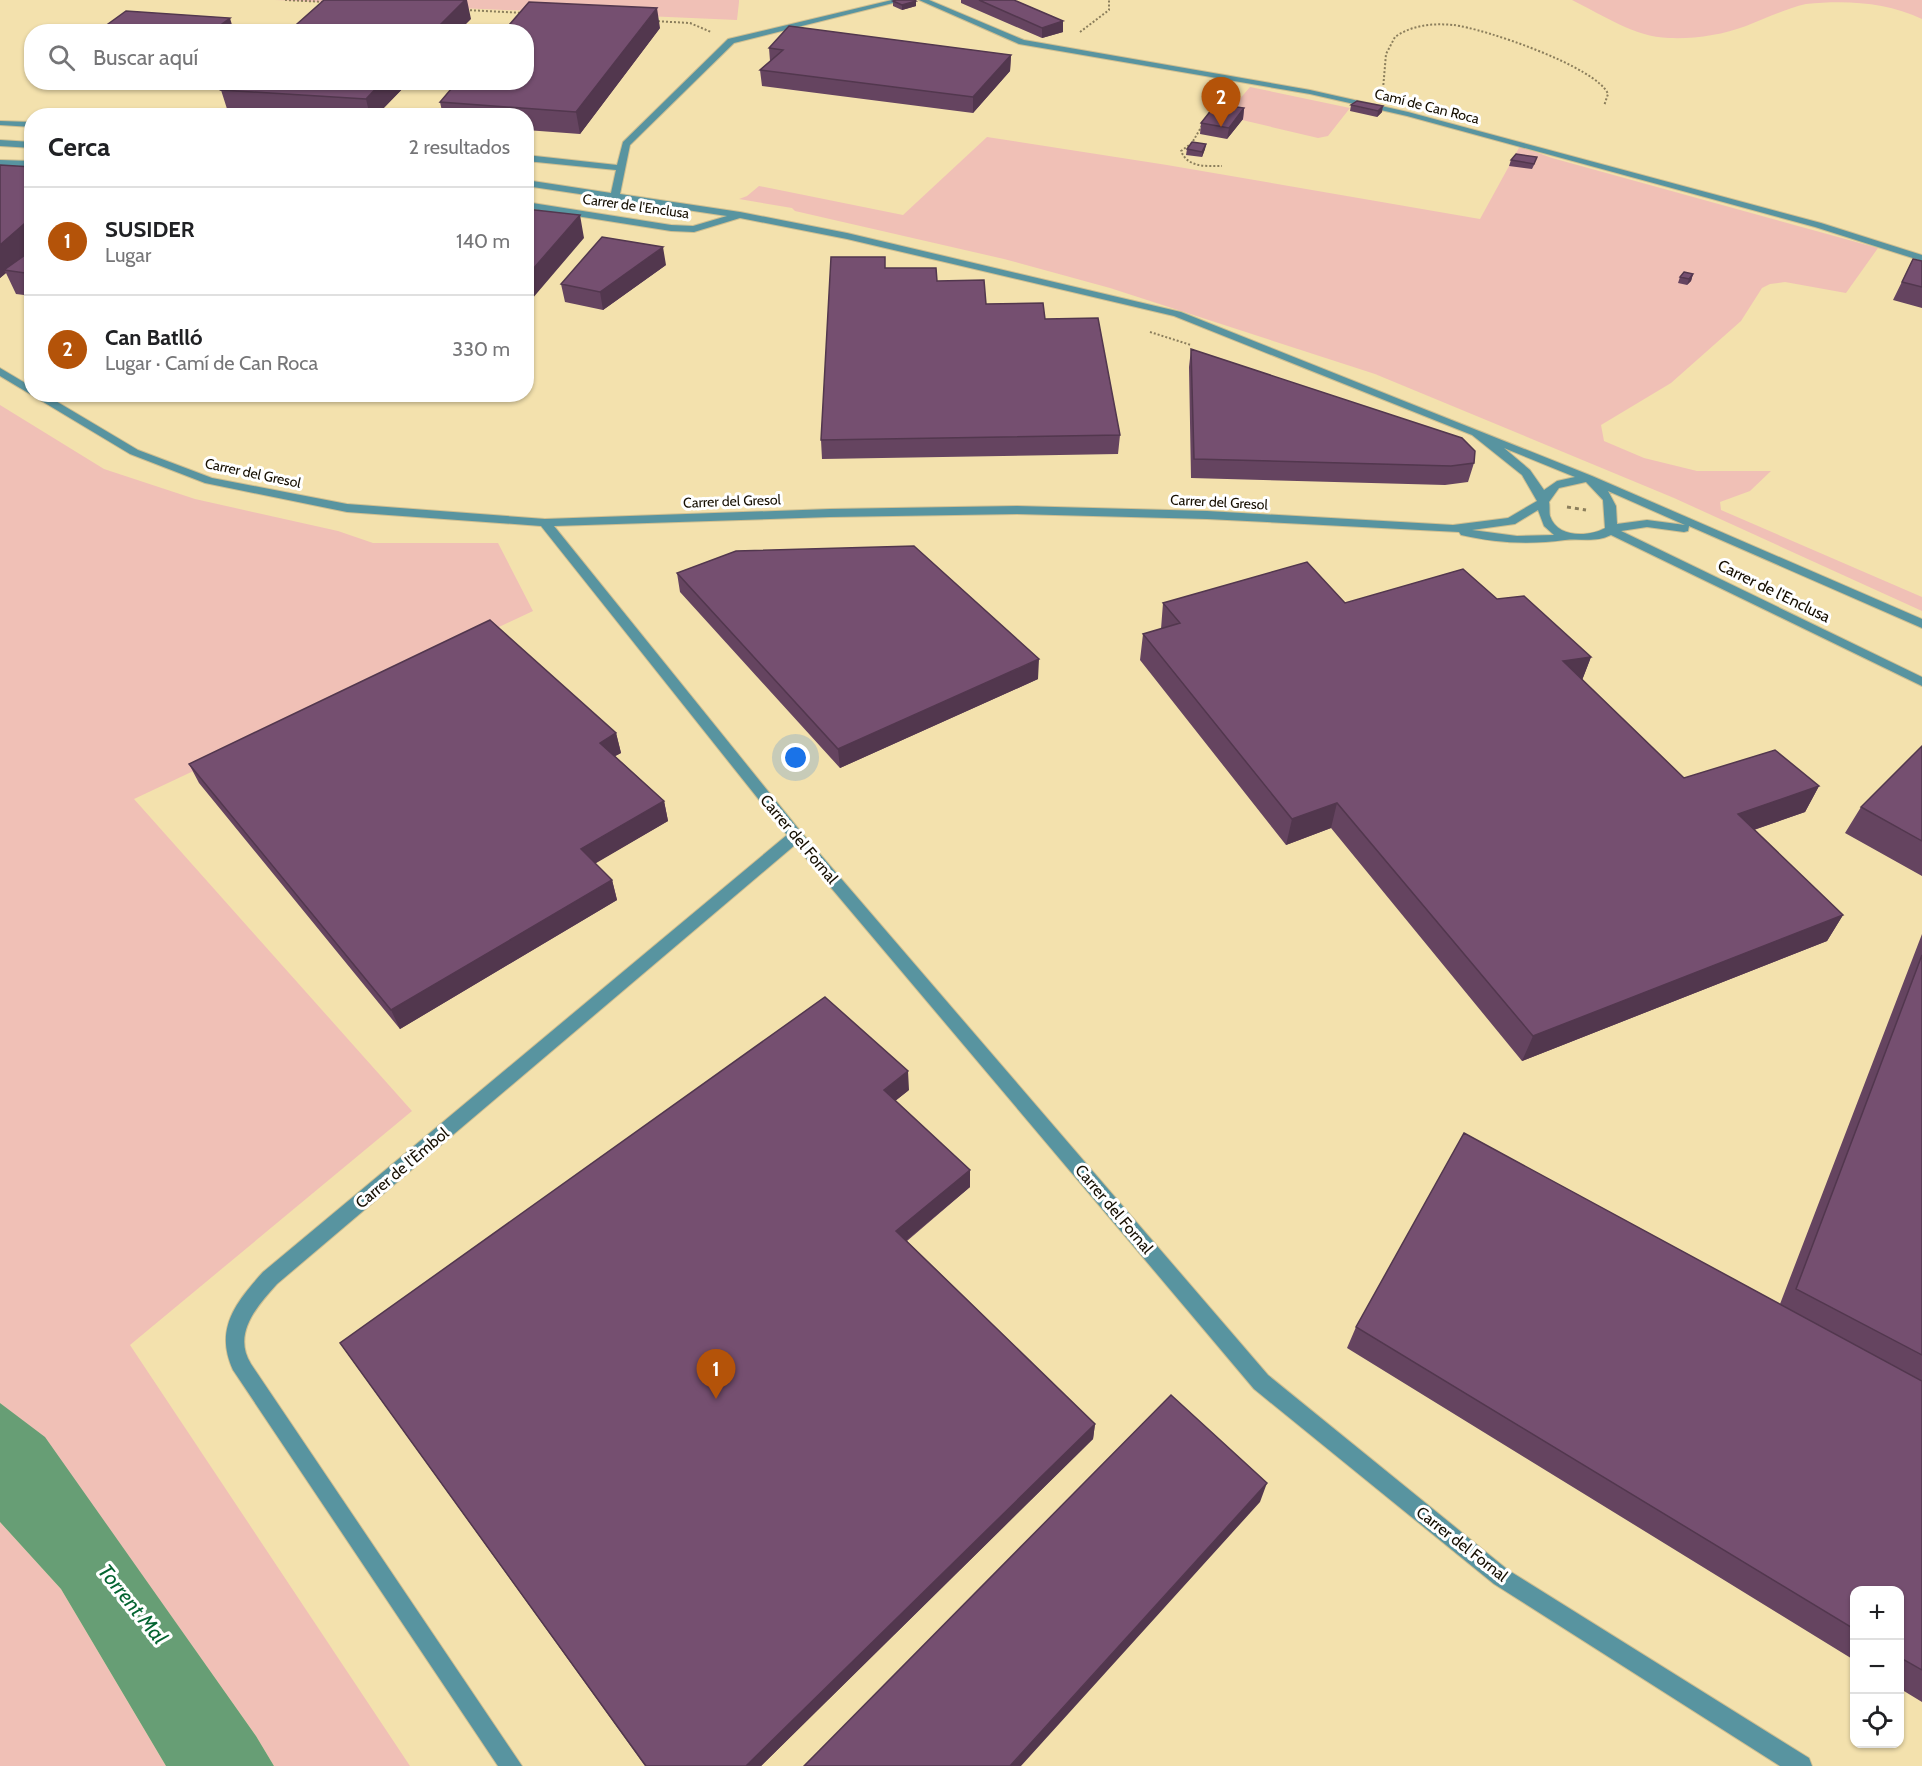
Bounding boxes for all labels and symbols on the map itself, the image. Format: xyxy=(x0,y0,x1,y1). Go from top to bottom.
pin: 2 xyxy=(1202,78,1240,127)
street label: Camí de Can Roca xyxy=(1373,84,1481,128)
street label: Carrer de l'Enclusa xyxy=(582,190,691,222)
street label: Carrer del Gresol xyxy=(203,454,303,492)
street label: Carrer del Gresol xyxy=(683,490,782,512)
street label: Carrer del Gresol xyxy=(1170,490,1269,514)
street label: Carrer de l'Enclusa xyxy=(1715,556,1834,627)
your location xyxy=(781,743,810,772)
street label: Carrer del Fornal xyxy=(756,791,842,888)
street label: Carrer de l'Èmbol xyxy=(352,1123,453,1212)
street label: Carrer del Fornal xyxy=(1071,1161,1157,1258)
pin: 1 xyxy=(696,1350,736,1399)
street label: Carrer del Fornal xyxy=(1413,1502,1512,1586)
water label: Torrent Mal xyxy=(93,1559,173,1649)

